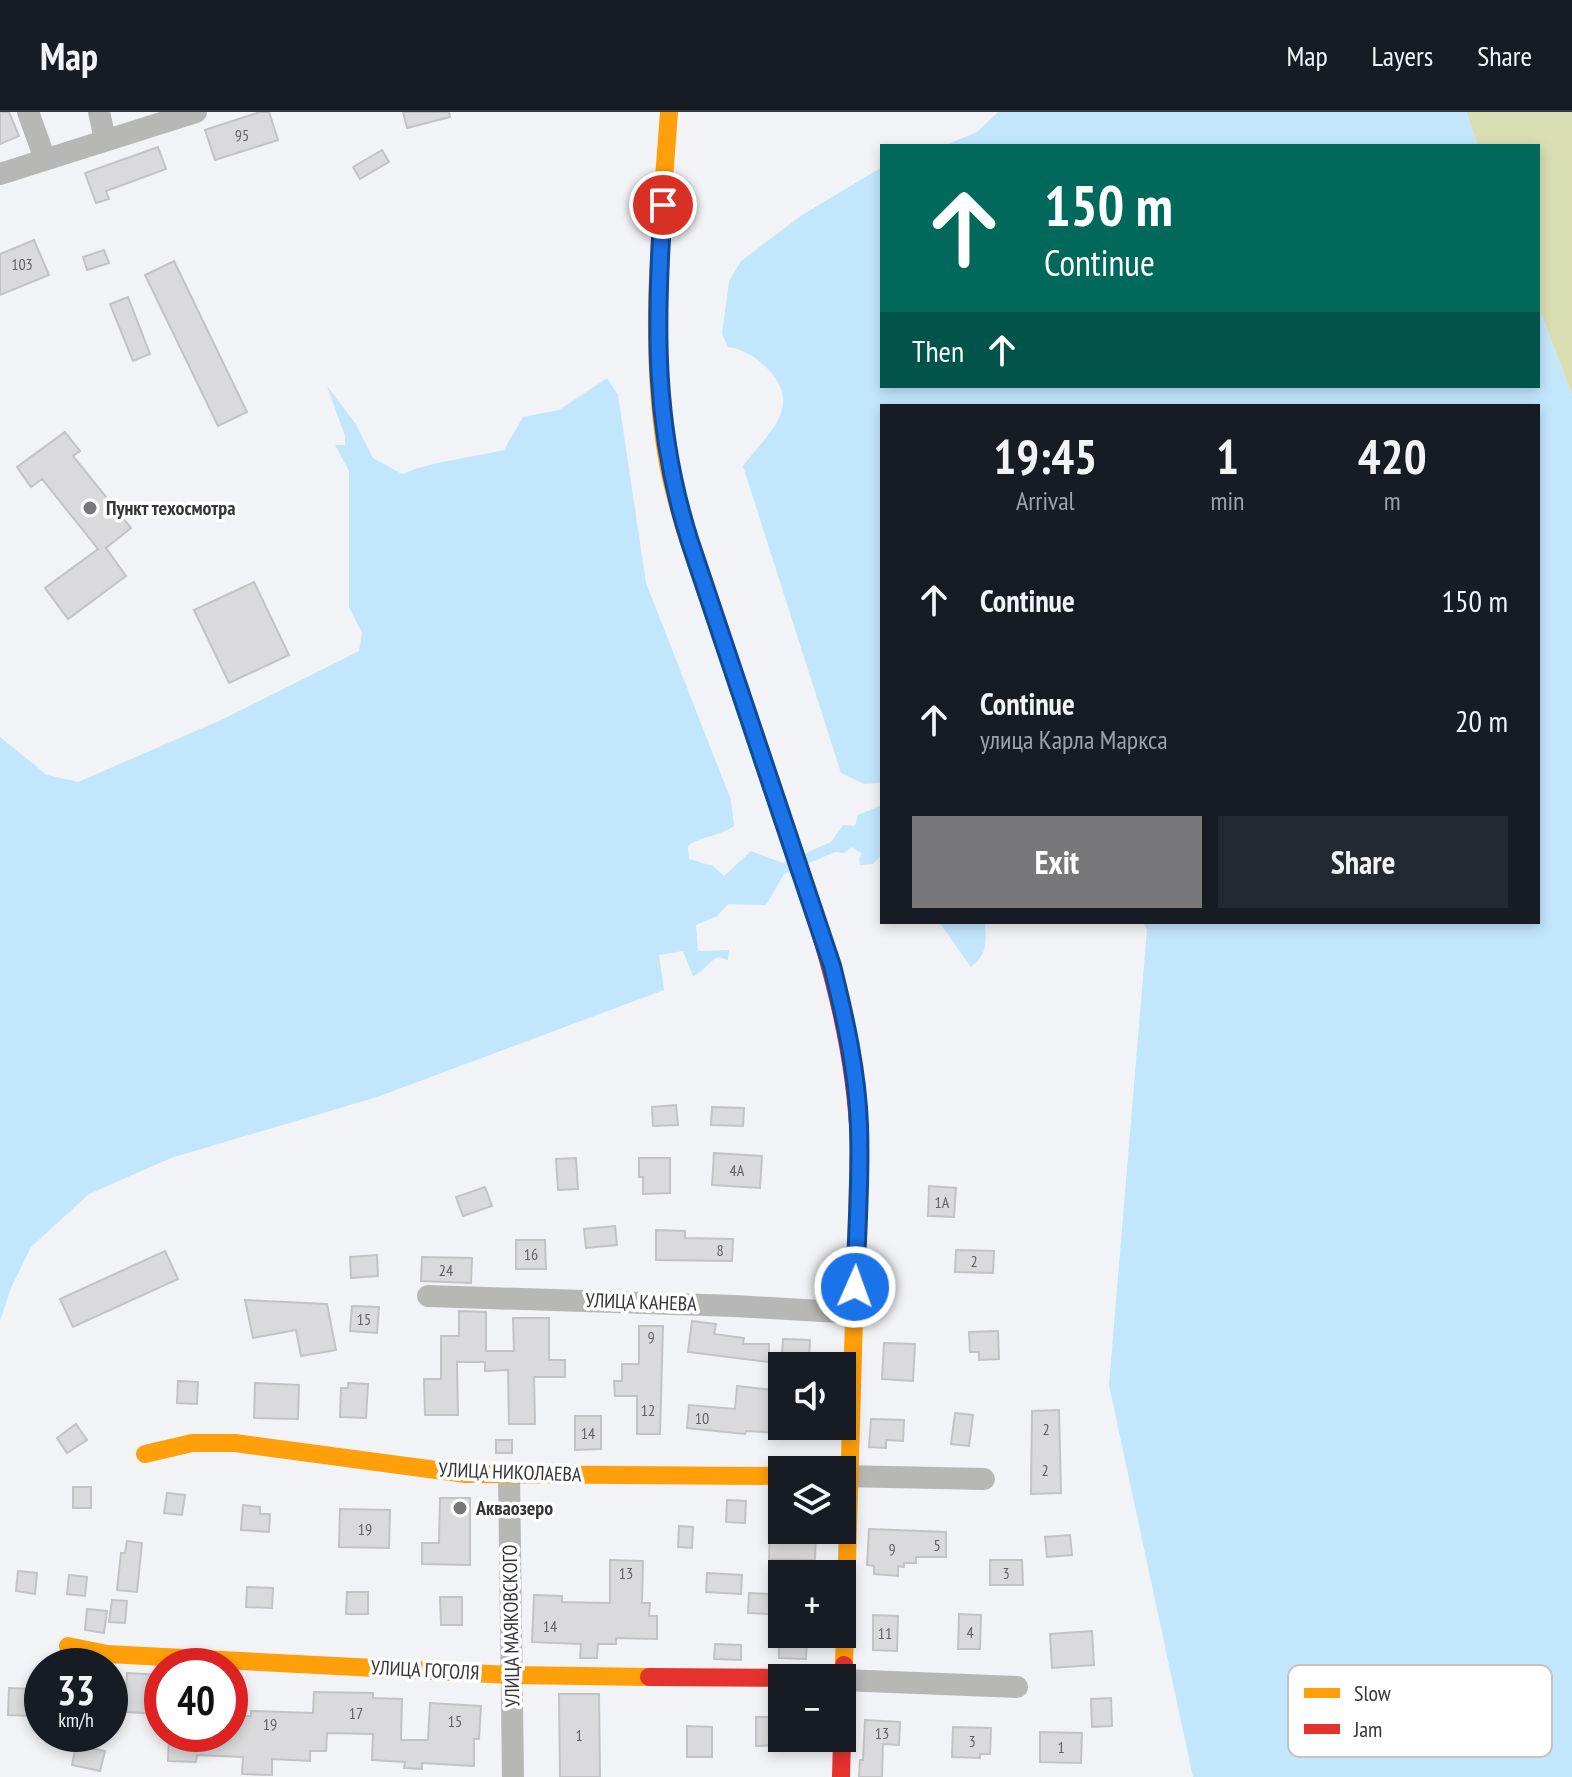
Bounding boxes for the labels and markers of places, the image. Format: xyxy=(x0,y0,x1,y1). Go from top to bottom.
pin xyxy=(629,171,697,239)
place label: Пункт техосмотра xyxy=(106,495,235,521)
marker: Пункт техосмотра xyxy=(81,499,99,517)
place label: Акваозеро xyxy=(475,1495,553,1521)
marker: Акваозеро xyxy=(451,1499,469,1517)

